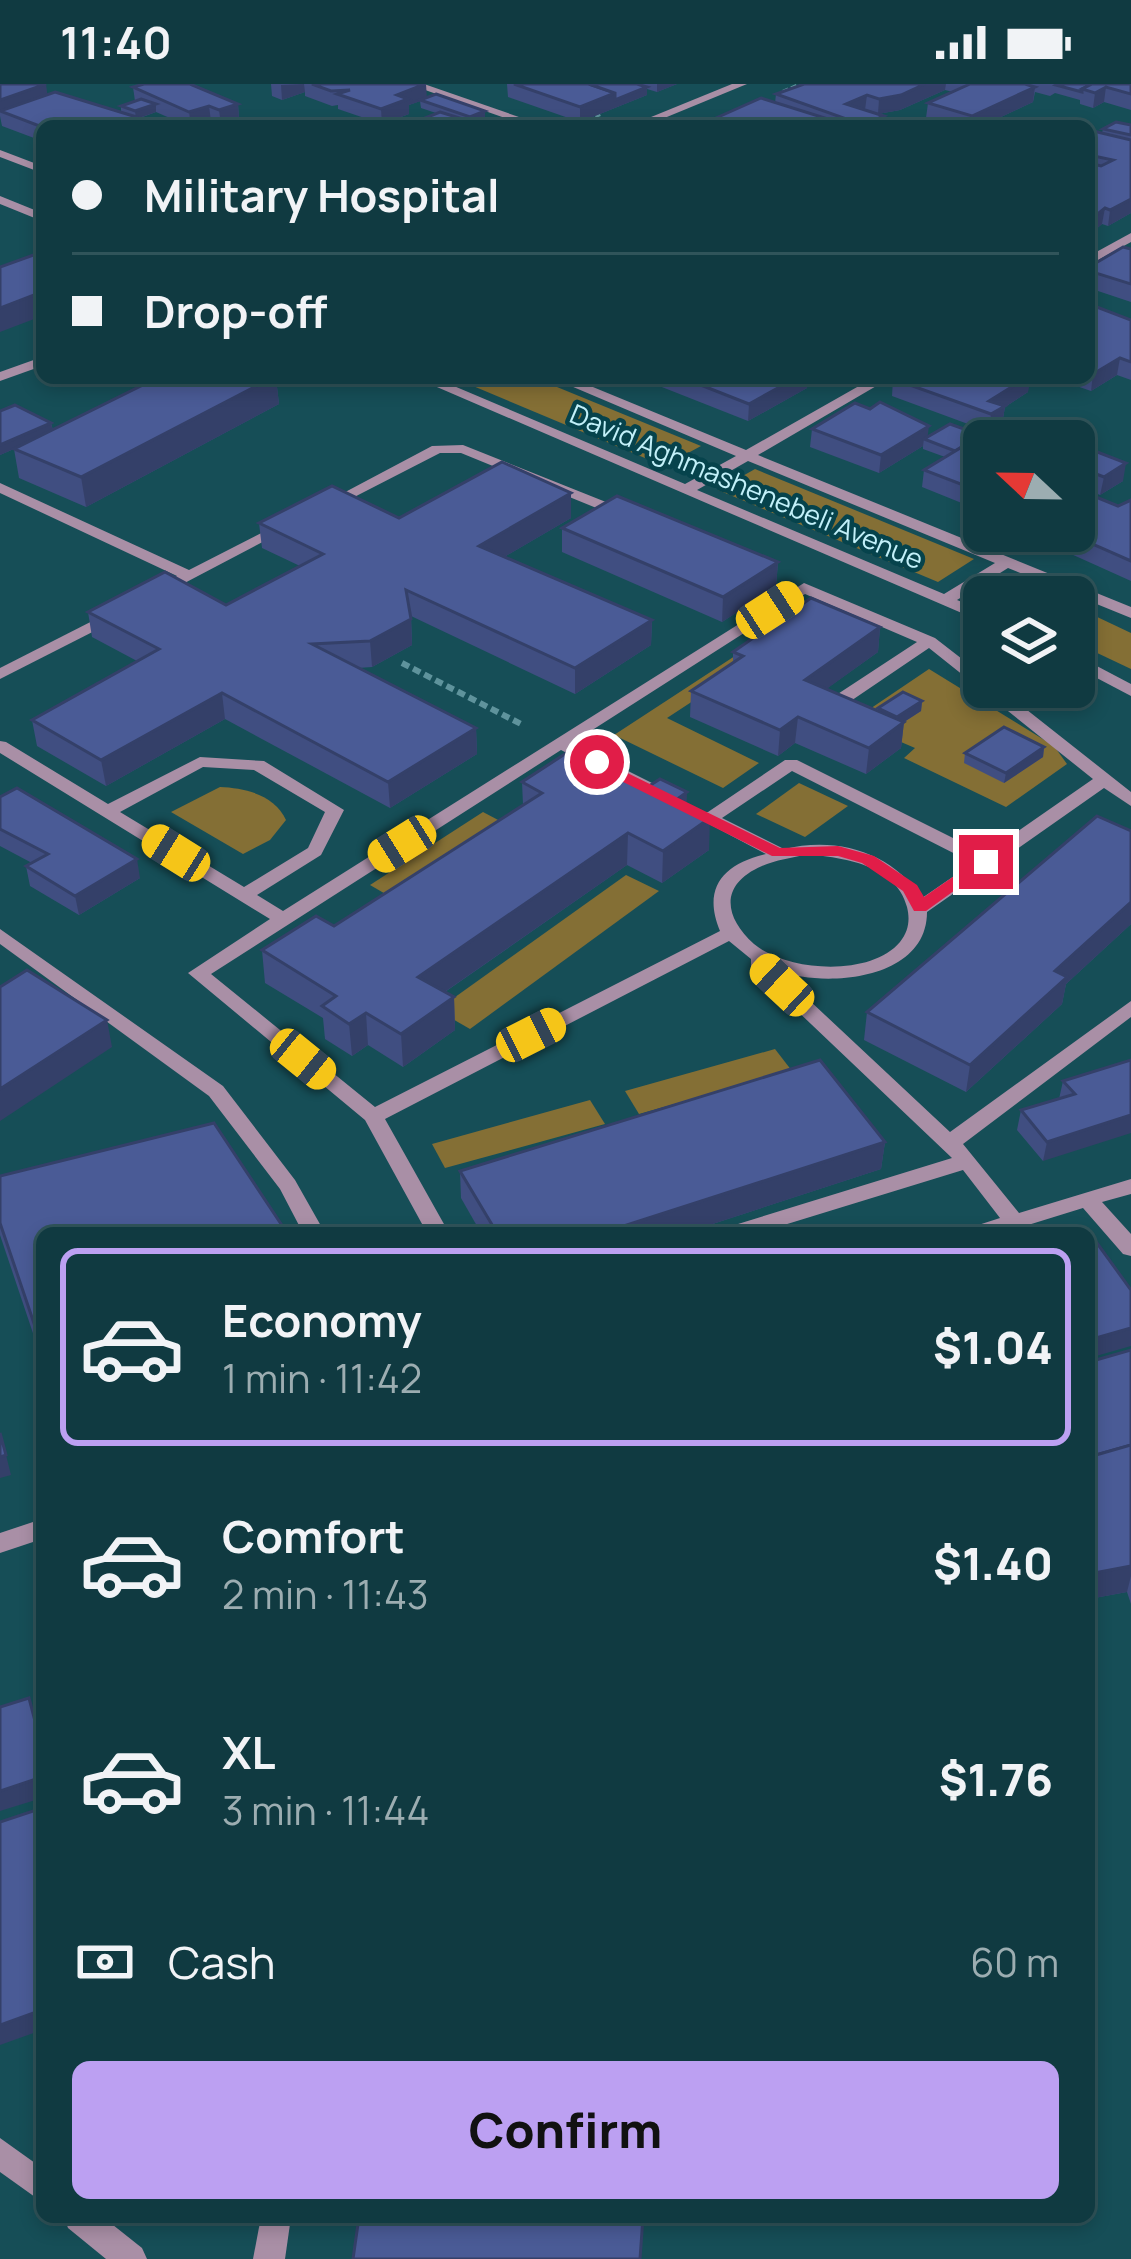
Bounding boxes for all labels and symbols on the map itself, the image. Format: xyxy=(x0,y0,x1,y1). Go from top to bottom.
street label: David Aghmashenebeli Avenue xyxy=(565,395,929,577)
north arrow xyxy=(963,420,1095,552)
car xyxy=(730,575,810,645)
route start xyxy=(570,735,624,789)
car xyxy=(362,810,442,878)
car xyxy=(136,819,216,887)
route end xyxy=(959,835,1013,889)
car xyxy=(743,947,821,1023)
car xyxy=(491,1003,571,1067)
car xyxy=(264,1022,342,1096)

